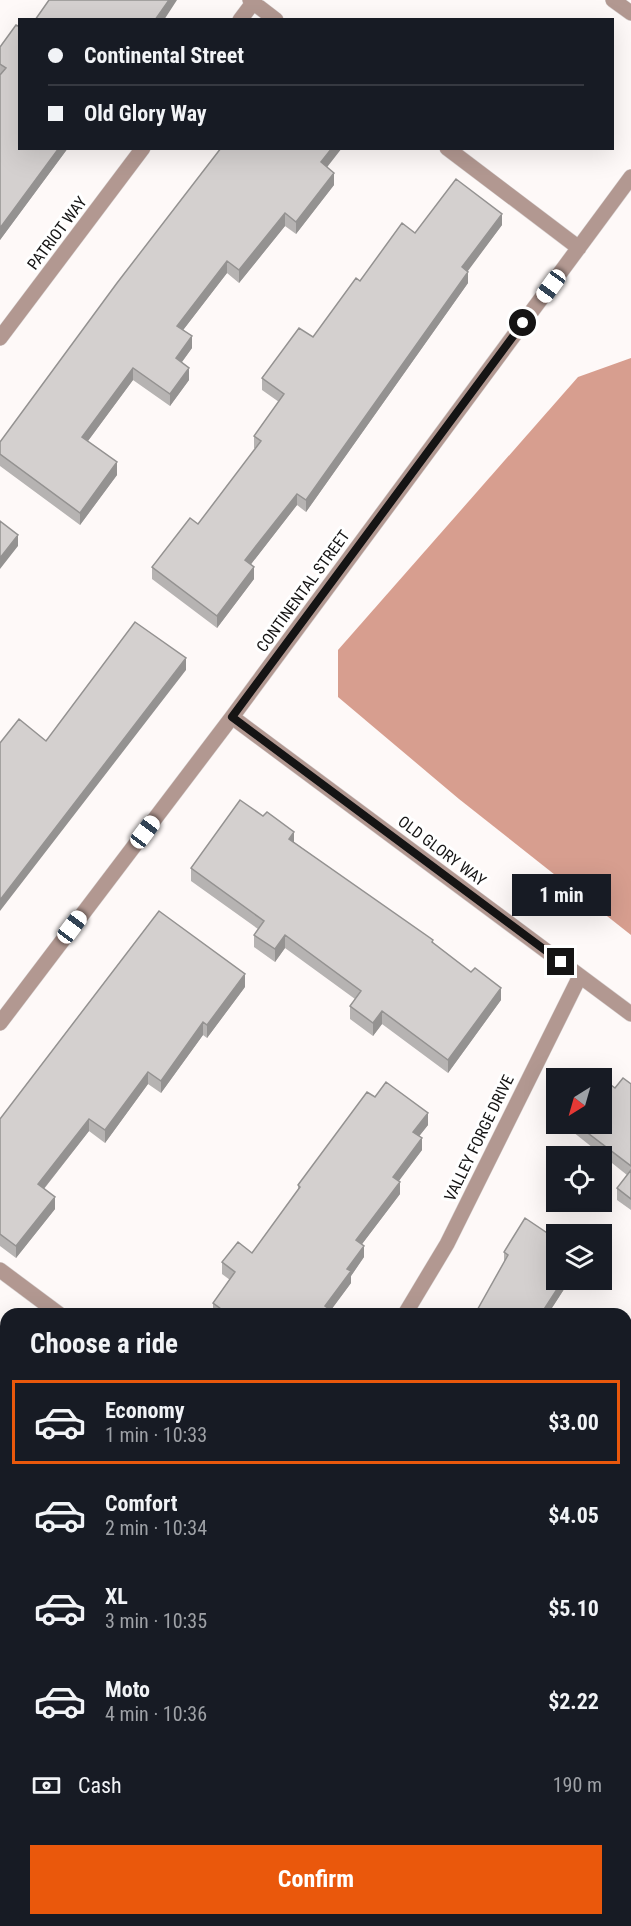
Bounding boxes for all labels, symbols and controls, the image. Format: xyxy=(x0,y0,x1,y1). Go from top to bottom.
text: Continental Street xyxy=(84,43,244,68)
text: Old Glory Way xyxy=(84,101,207,126)
street label: PATRIOT WAY xyxy=(23,192,91,273)
car xyxy=(533,266,569,306)
route start xyxy=(509,309,536,336)
street label: CONTINENTAL STREET xyxy=(252,526,354,656)
car xyxy=(127,812,163,852)
street label: OLD GLORY WAY xyxy=(394,812,490,891)
callout: 1 min xyxy=(512,875,610,917)
text: 1 min xyxy=(539,883,584,907)
car xyxy=(54,907,90,947)
route end xyxy=(547,948,574,975)
north arrow xyxy=(546,1068,612,1134)
map controls xyxy=(546,1068,612,1290)
street label: VALLEY FORGE DRIVE xyxy=(440,1072,518,1204)
button: locate xyxy=(546,1146,612,1212)
button: layers xyxy=(546,1224,612,1290)
text: Choose a ride xyxy=(30,1328,178,1360)
icon: car xyxy=(33,1395,87,1449)
text: Economy xyxy=(105,1398,185,1423)
text: $3.00 xyxy=(548,1410,599,1435)
text: 1 min · 10:33 xyxy=(105,1423,207,1447)
icon: car xyxy=(33,1488,87,1542)
text: Comfort xyxy=(105,1491,178,1516)
text: $4.05 xyxy=(548,1503,599,1528)
text: 2 min · 10:34 xyxy=(105,1516,207,1540)
icon: car xyxy=(33,1581,87,1635)
text: XL xyxy=(105,1584,128,1609)
text: $5.10 xyxy=(548,1596,599,1621)
text: 3 min · 10:35 xyxy=(105,1609,207,1633)
icon: car xyxy=(33,1674,87,1728)
text: Moto xyxy=(105,1677,150,1702)
text: $2.22 xyxy=(548,1689,599,1714)
text: 4 min · 10:36 xyxy=(105,1702,207,1726)
icon: cash xyxy=(30,1769,63,1802)
text: Cash xyxy=(78,1773,122,1798)
text: 190 m xyxy=(553,1773,602,1797)
button: Confirm xyxy=(30,1845,602,1914)

